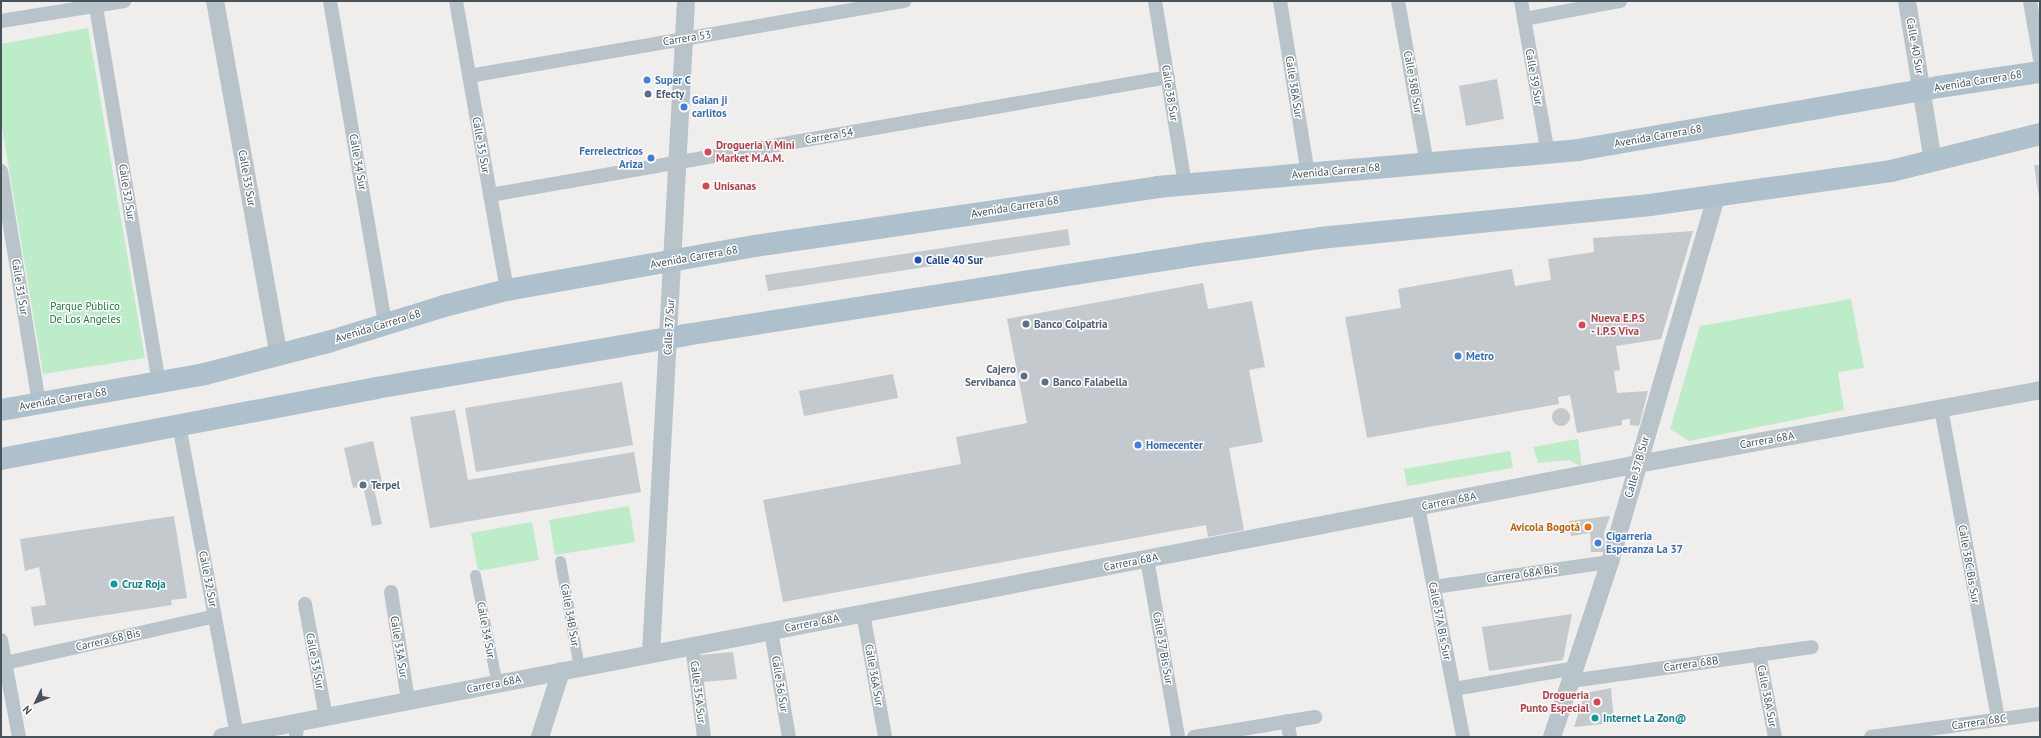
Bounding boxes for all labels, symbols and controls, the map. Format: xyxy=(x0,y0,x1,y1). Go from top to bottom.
street label: Calle 40 Sur xyxy=(1904,17,1926,75)
street label: Carrera 53 xyxy=(662,28,712,48)
street label: Calle 39 Sur xyxy=(1523,48,1545,106)
street label: Calle 38B Sur xyxy=(1401,50,1425,114)
street label: Calle 38A Sur xyxy=(1283,55,1305,119)
street label: Calle 38 Sur xyxy=(1159,64,1181,122)
street label: Avenida Carrera 68 xyxy=(1933,68,2023,94)
place label: Super C xyxy=(655,73,691,87)
marker: Super C xyxy=(642,75,652,85)
place label: Efecty xyxy=(656,87,684,101)
marker: Efecty xyxy=(643,89,653,99)
place label: Galan ji carlitos xyxy=(692,94,728,120)
marker: Galan ji carlitos xyxy=(679,102,689,112)
street label: Calle 35 Sur xyxy=(470,116,492,174)
street label: Avenida Carrera 68 xyxy=(1613,122,1703,150)
street label: Carrera 54 xyxy=(804,125,854,147)
street label: Calle 34 Sur xyxy=(347,133,369,191)
place label: Drogueria Y Mini Market M.A.M. xyxy=(716,139,795,165)
place label: Ferrelectricos Ariza xyxy=(579,145,643,171)
marker: Drogueria Y Mini Market M.A.M. xyxy=(703,147,713,157)
street label: Calle 33 Sur xyxy=(236,149,258,207)
marker: Ferrelectricos Ariza xyxy=(646,153,656,163)
street label: Avenida Carrera 68 xyxy=(1291,161,1381,181)
street label: Calle 32 Sur xyxy=(116,163,138,221)
place label: Unisanas xyxy=(714,179,756,193)
marker: Unisanas xyxy=(701,181,711,191)
street label: Avenida Carrera 68 xyxy=(970,194,1060,220)
street label: Avenida Carrera 68 xyxy=(649,243,739,271)
place label: Calle 40 Sur xyxy=(926,253,983,267)
marker: Calle 40 Sur xyxy=(913,255,923,265)
street label: Calle 31 Sur xyxy=(9,258,31,316)
street label: Calle 37 Sur xyxy=(661,298,677,356)
park label: Parque Público De Los Angeles xyxy=(49,300,121,326)
street label: Avenida Carrera 68 xyxy=(334,307,422,345)
place label: Nueva E.P.S - I.P.S Viva xyxy=(1591,312,1645,338)
place label: Banco Colpatria xyxy=(1034,317,1108,331)
marker: Banco Colpatria xyxy=(1021,319,1031,329)
marker: Nueva E.P.S - I.P.S Viva xyxy=(1576,319,1588,331)
place label: Metro xyxy=(1466,349,1494,363)
marker: Metro xyxy=(1453,351,1463,361)
place label: Cajero Servibanca xyxy=(965,363,1016,389)
marker: Cajero Servibanca xyxy=(1019,371,1029,381)
place label: Banco Falabella xyxy=(1053,375,1127,389)
marker: Banco Falabella xyxy=(1040,377,1050,387)
street label: Avenida Carrera 68 xyxy=(18,385,108,413)
street label: Carrera 68A xyxy=(1739,429,1795,451)
street label: Calle 37B Sur xyxy=(1622,435,1652,499)
place label: Homecenter xyxy=(1146,438,1203,452)
marker: Homecenter xyxy=(1133,440,1143,450)
place label: Terpel xyxy=(371,478,400,492)
marker: Terpel xyxy=(358,480,368,490)
street label: Carrera 68A xyxy=(1421,489,1477,513)
place label: Avicola Bogotá xyxy=(1510,520,1580,534)
marker: Avicola Bogotá xyxy=(1583,522,1593,532)
street label: Calle 38C Bis Sur xyxy=(1956,523,1982,605)
place label: Cigarreria Esperanza La 37 xyxy=(1606,530,1683,556)
marker: Cigarreria Esperanza La 37 xyxy=(1593,538,1603,548)
street label: Calle 32 Sur xyxy=(196,550,220,608)
street label: Carrera 68A xyxy=(1103,550,1159,574)
street label: Carrera 68A Bis xyxy=(1485,562,1559,586)
place label: Cruz Roja xyxy=(122,577,166,591)
marker: Cruz Roja xyxy=(109,579,119,589)
street label: Calle 37A Bis Sur xyxy=(1426,581,1454,661)
street label: Calle 34B Sur xyxy=(558,583,582,647)
street label: Calle 34 Sur xyxy=(474,601,498,659)
street label: Calle 37 Bis Sur xyxy=(1150,610,1176,686)
street label: Carrera 68A xyxy=(784,611,840,635)
street label: Calle 33A Sur xyxy=(388,615,410,679)
street label: Carrera 68 Bis xyxy=(75,626,141,654)
street label: Calle 33 Sur xyxy=(303,632,327,690)
street label: Calle 36A Sur xyxy=(862,643,886,707)
street label: Carrera 68B xyxy=(1663,654,1719,674)
street label: Calle 36 Sur xyxy=(769,655,791,713)
street label: Calle 35A Sur xyxy=(688,660,708,724)
street label: Calle 38A Sur xyxy=(1754,664,1780,728)
street label: Carrera 68A xyxy=(466,672,522,696)
north arrow xyxy=(16,682,56,722)
place label: Drogueria Punto Especial xyxy=(1520,689,1589,715)
marker: Drogueria Punto Especial xyxy=(1592,697,1602,707)
text: N xyxy=(20,703,35,718)
place label: Internet La Zon@ xyxy=(1603,711,1687,725)
street label: Carrera 68C xyxy=(1951,712,2007,732)
marker: Internet La Zon@ xyxy=(1590,713,1600,723)

